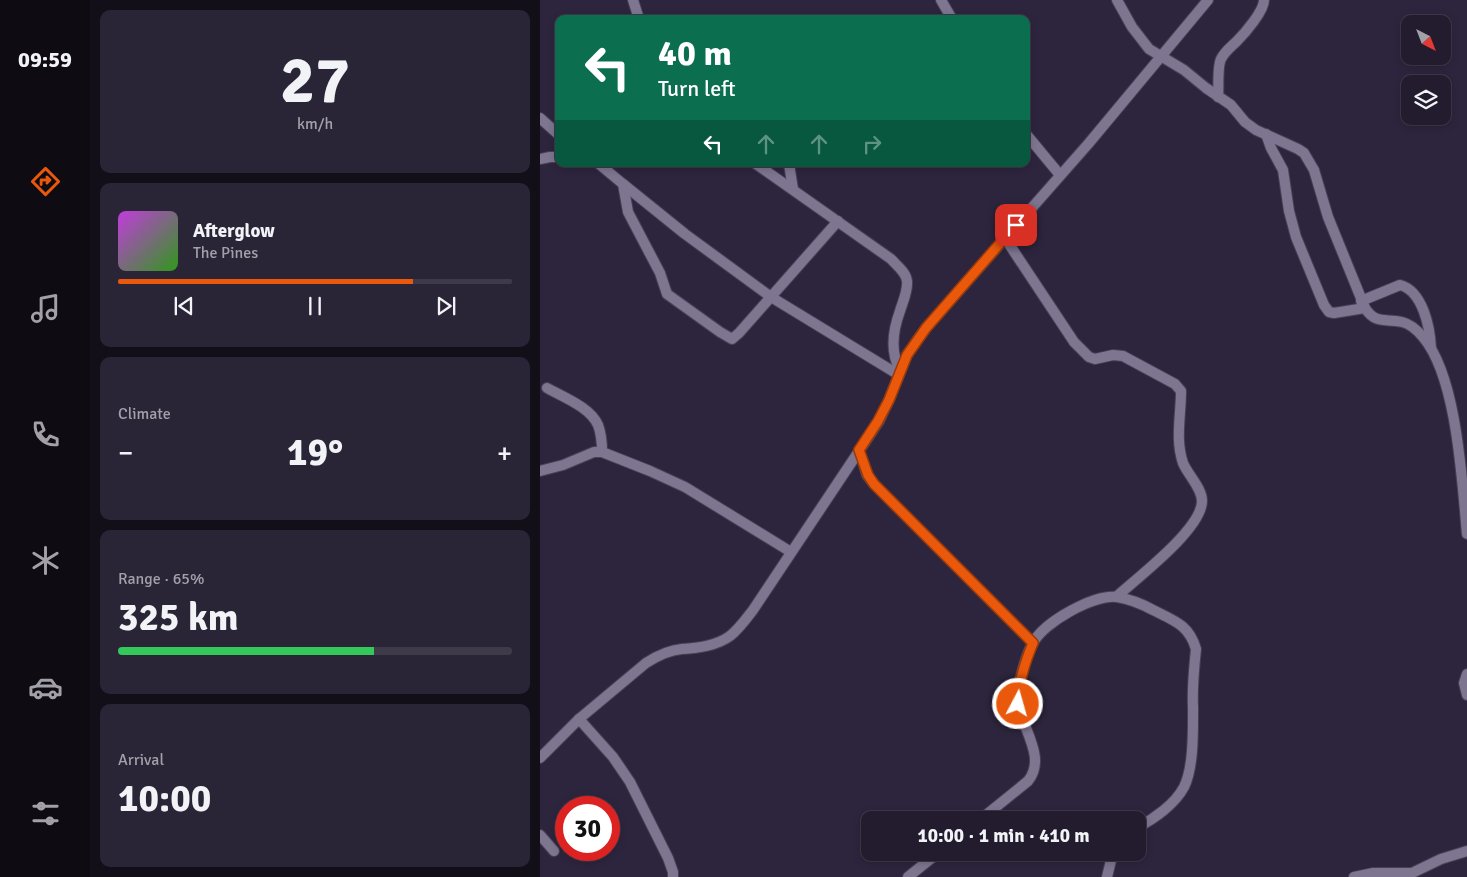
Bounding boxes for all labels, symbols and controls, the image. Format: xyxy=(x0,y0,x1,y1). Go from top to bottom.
north arrow xyxy=(1401,15,1451,65)
map controls xyxy=(1401,15,1451,125)
text: 40 m xyxy=(658,32,732,75)
icon: left xyxy=(575,35,640,100)
text: 27 xyxy=(280,41,350,121)
text: 09:59 xyxy=(18,46,72,73)
text: Turn left xyxy=(658,75,736,102)
button: layers xyxy=(1401,75,1451,125)
text: km/h xyxy=(297,114,333,134)
icon: left xyxy=(699,130,727,158)
icon: ahead xyxy=(752,130,780,158)
icon: ahead xyxy=(805,130,833,158)
icon: right xyxy=(858,130,886,158)
icon: directions xyxy=(28,164,63,199)
pin xyxy=(995,204,1037,246)
icon: arrive xyxy=(1002,211,1030,239)
text: Afterglow xyxy=(193,219,275,243)
text: The Pines xyxy=(193,243,258,263)
icon: music xyxy=(28,291,63,326)
icon: previous xyxy=(170,292,198,320)
icon: pause xyxy=(301,292,329,320)
icon: next xyxy=(432,292,460,320)
text: Climate xyxy=(118,404,171,424)
icon: phone xyxy=(28,417,63,452)
text: 19° xyxy=(287,429,343,476)
text: − xyxy=(118,436,133,470)
text: + xyxy=(497,436,512,470)
icon: climate xyxy=(28,543,63,578)
text: Range · 65% xyxy=(118,569,204,589)
text: 325 km xyxy=(118,594,239,641)
icon: car xyxy=(28,670,63,705)
position arrow xyxy=(991,677,1043,729)
text: Arrival xyxy=(118,750,164,770)
text: 10:00 xyxy=(118,775,211,822)
icon: filters xyxy=(28,796,63,831)
speed limit sign: 30 xyxy=(555,796,620,861)
text: 10:00 · 1 min · 410 m xyxy=(917,824,1090,848)

